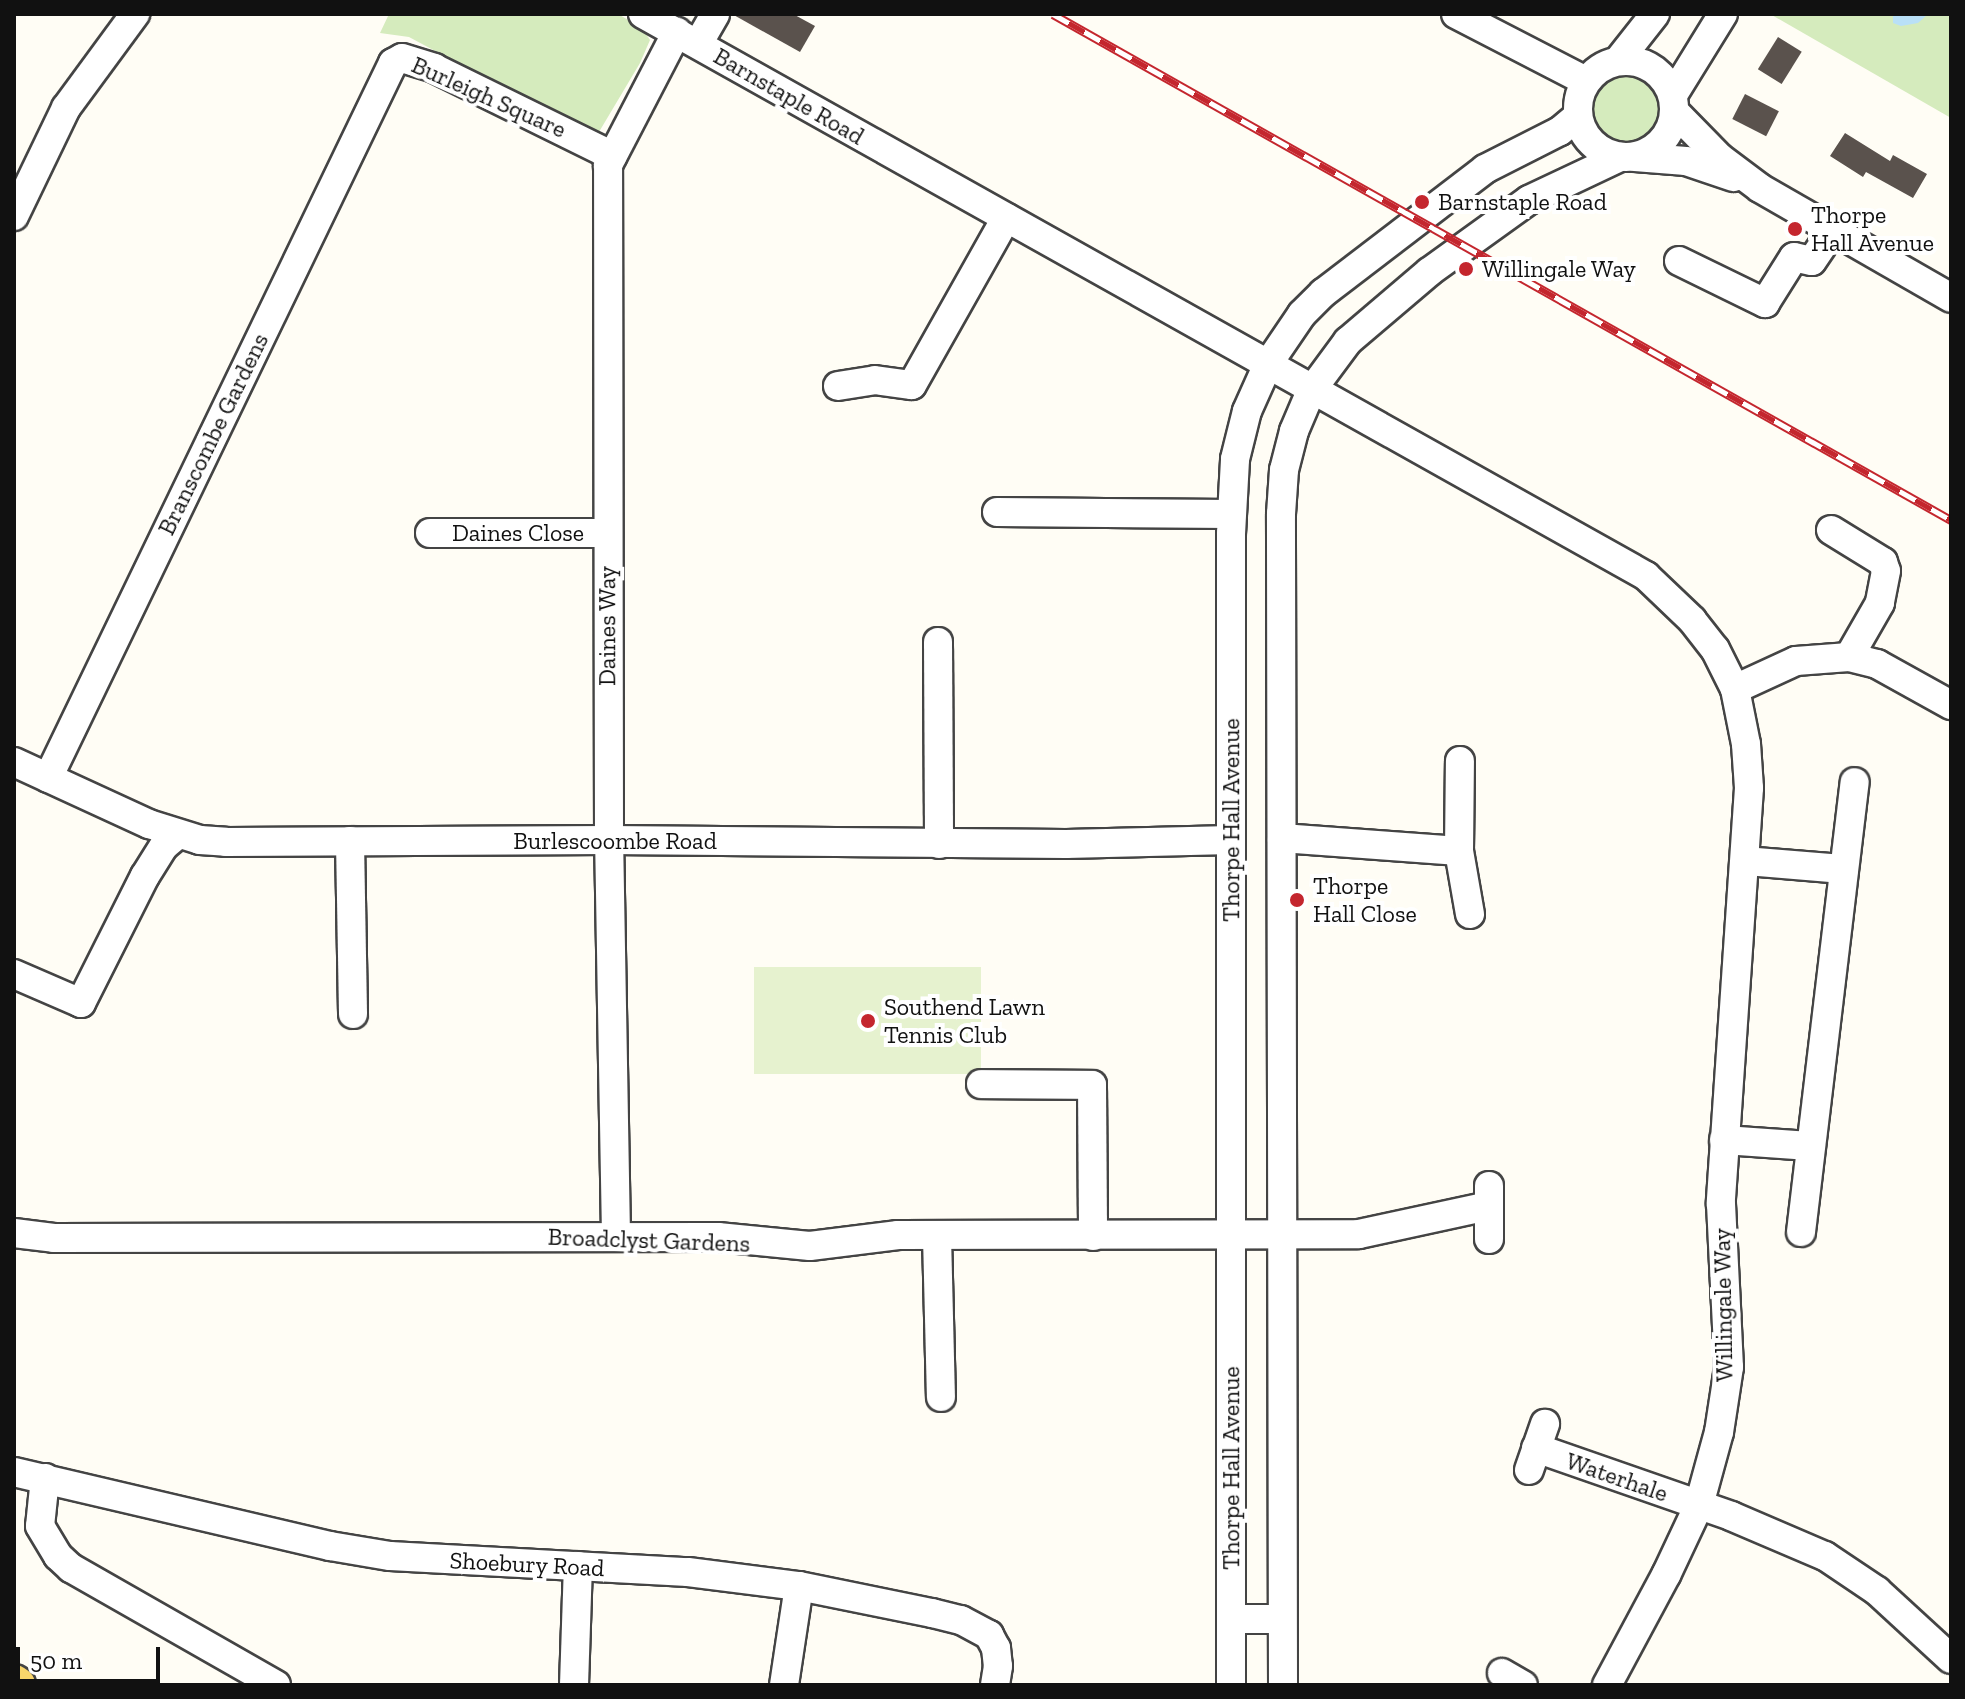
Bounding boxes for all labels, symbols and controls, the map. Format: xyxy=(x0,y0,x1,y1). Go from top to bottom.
street label: Barnstaple Road xyxy=(709,41,869,151)
street label: Burleigh Square xyxy=(407,50,571,144)
place label: Barnstaple Road xyxy=(1438,188,1607,216)
marker: Barnstaple Road xyxy=(1413,193,1431,211)
place label: Thorpe Hall Avenue xyxy=(1811,201,1935,257)
marker: Thorpe Hall Avenue xyxy=(1786,220,1804,238)
place label: Willingale Way xyxy=(1482,255,1637,283)
marker: Willingale Way xyxy=(1457,260,1475,278)
street label: Branscombe Gardens xyxy=(152,328,274,540)
street label: Daines Close xyxy=(452,519,584,547)
street label: Daines Way xyxy=(593,566,621,686)
street label: Thorpe Hall Avenue xyxy=(1217,718,1245,922)
street label: Burlescoombe Road xyxy=(513,827,717,855)
place label: Thorpe Hall Close xyxy=(1313,872,1417,928)
marker: Thorpe Hall Close xyxy=(1288,891,1306,909)
place label: Southend Lawn Tennis Club xyxy=(884,993,1045,1049)
marker: Southend Lawn Tennis Club xyxy=(859,1012,877,1030)
street label: Broadclyst Gardens xyxy=(547,1222,751,1258)
street label: Willingale Way xyxy=(1707,1227,1739,1383)
street label: Thorpe Hall Avenue xyxy=(1217,1366,1245,1570)
street label: Waterhale xyxy=(1562,1446,1672,1508)
street label: Shoebury Road xyxy=(449,1546,605,1582)
scale bar xyxy=(20,1631,164,1681)
text: 50 m xyxy=(30,1646,82,1675)

